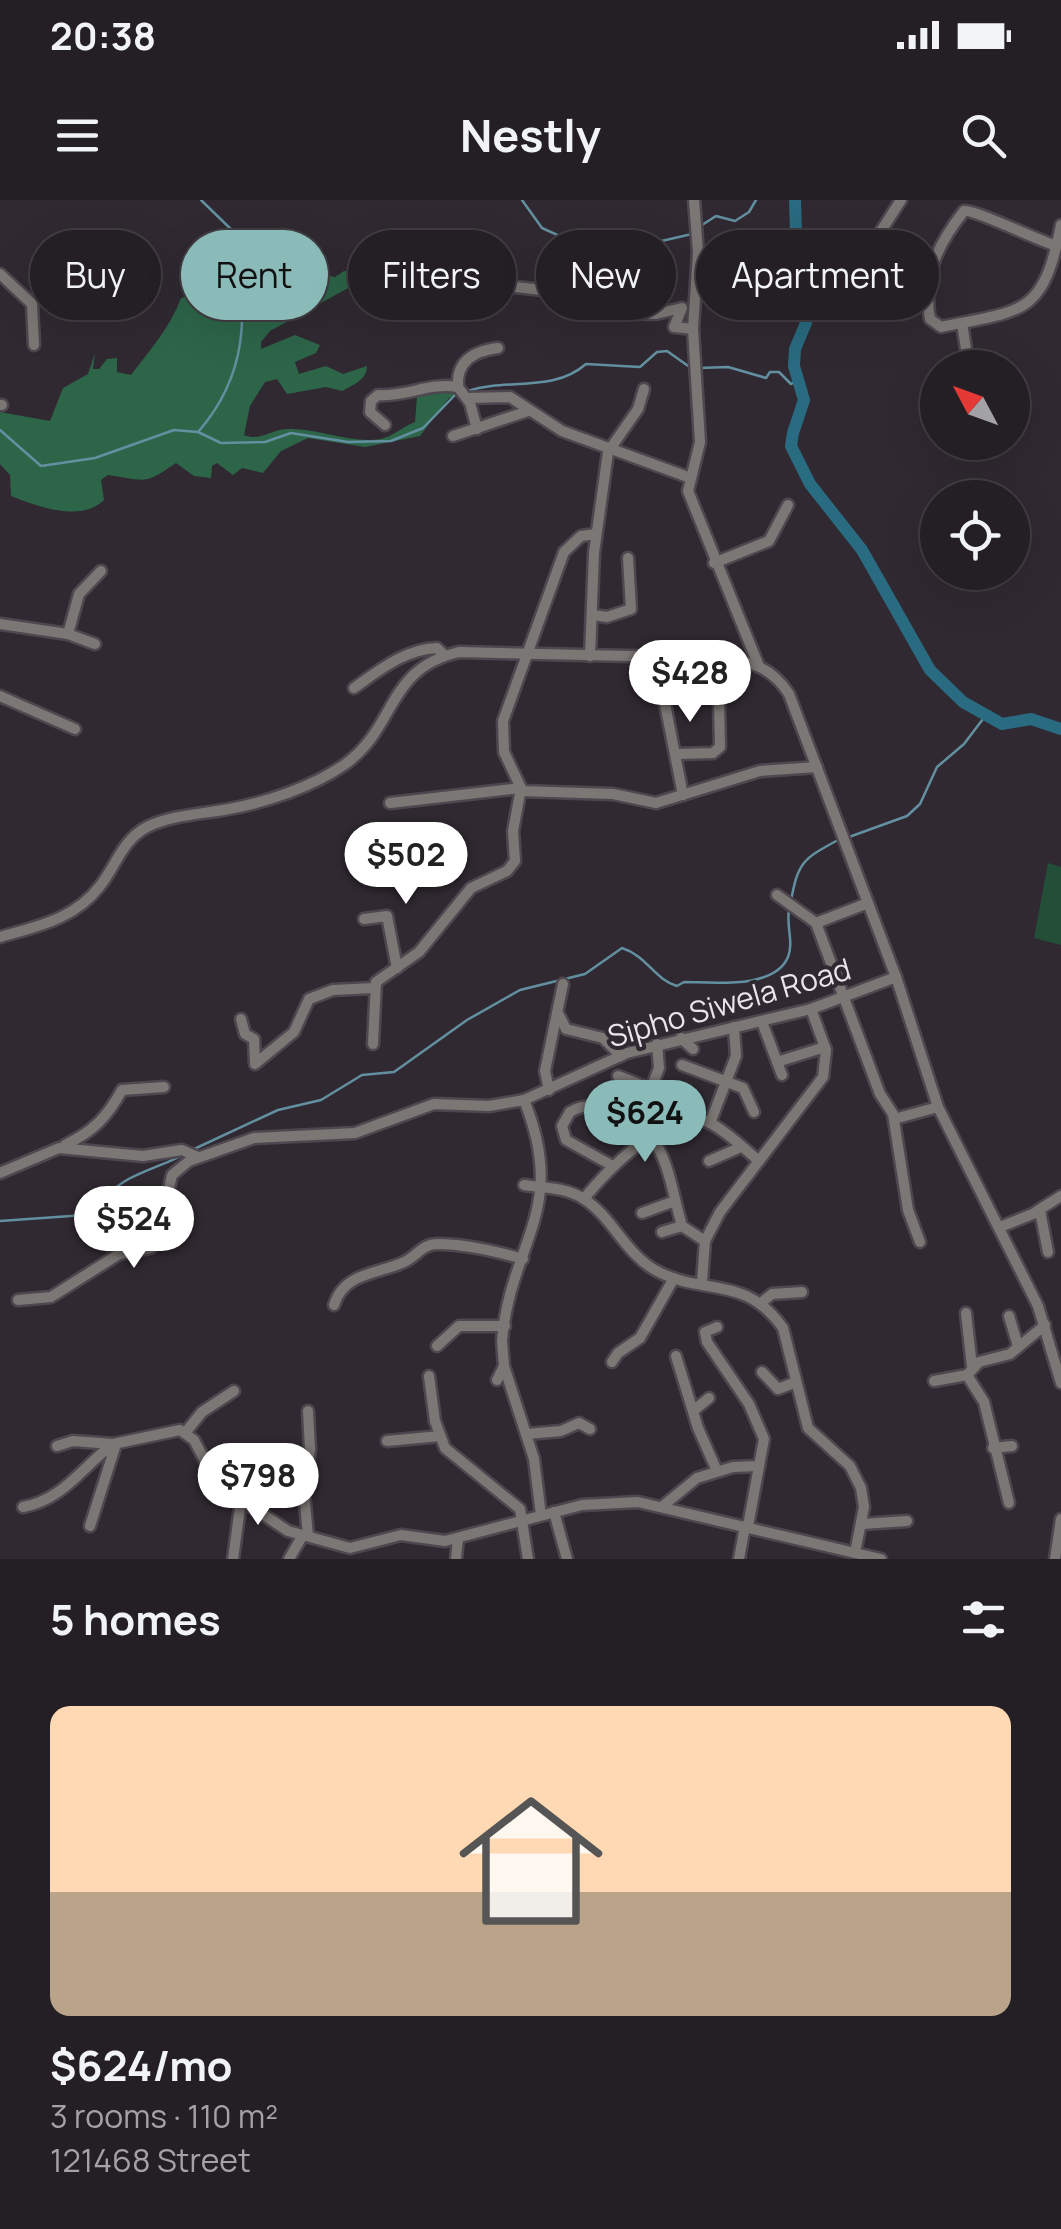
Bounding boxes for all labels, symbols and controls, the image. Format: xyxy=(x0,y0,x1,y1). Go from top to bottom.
text: 20:38 xyxy=(50,9,156,61)
text: Nestly xyxy=(460,104,601,166)
icon: menu xyxy=(50,108,105,163)
icon: search xyxy=(956,108,1011,163)
chip: Buy xyxy=(30,230,161,320)
chip: Rent xyxy=(181,230,328,320)
chip: Filters xyxy=(348,230,516,320)
chip: New xyxy=(536,230,676,320)
chip: Apartment xyxy=(696,230,939,320)
north arrow xyxy=(920,350,1030,460)
map controls xyxy=(920,350,1030,590)
button: locate xyxy=(920,480,1030,590)
pin: $428 xyxy=(631,640,749,725)
text: $428 xyxy=(651,650,729,694)
pin: $502 xyxy=(347,822,465,907)
text: $502 xyxy=(367,832,445,876)
street label: Sipho Siwela Road xyxy=(603,948,855,1056)
pin: $624 xyxy=(586,1080,704,1165)
text: $624 xyxy=(606,1090,684,1134)
pin: $524 xyxy=(75,1186,193,1271)
text: $524 xyxy=(96,1196,172,1240)
pin: $798 xyxy=(199,1443,317,1528)
text: $798 xyxy=(220,1453,296,1497)
text: 5 homes xyxy=(50,1590,221,1648)
icon: filters xyxy=(956,1592,1011,1647)
icon: home xyxy=(441,1771,621,1951)
text: $624/mo xyxy=(50,2036,233,2094)
text: 3 rooms · 110 m² xyxy=(50,2094,278,2138)
text: 121468 Street xyxy=(50,2138,251,2182)

